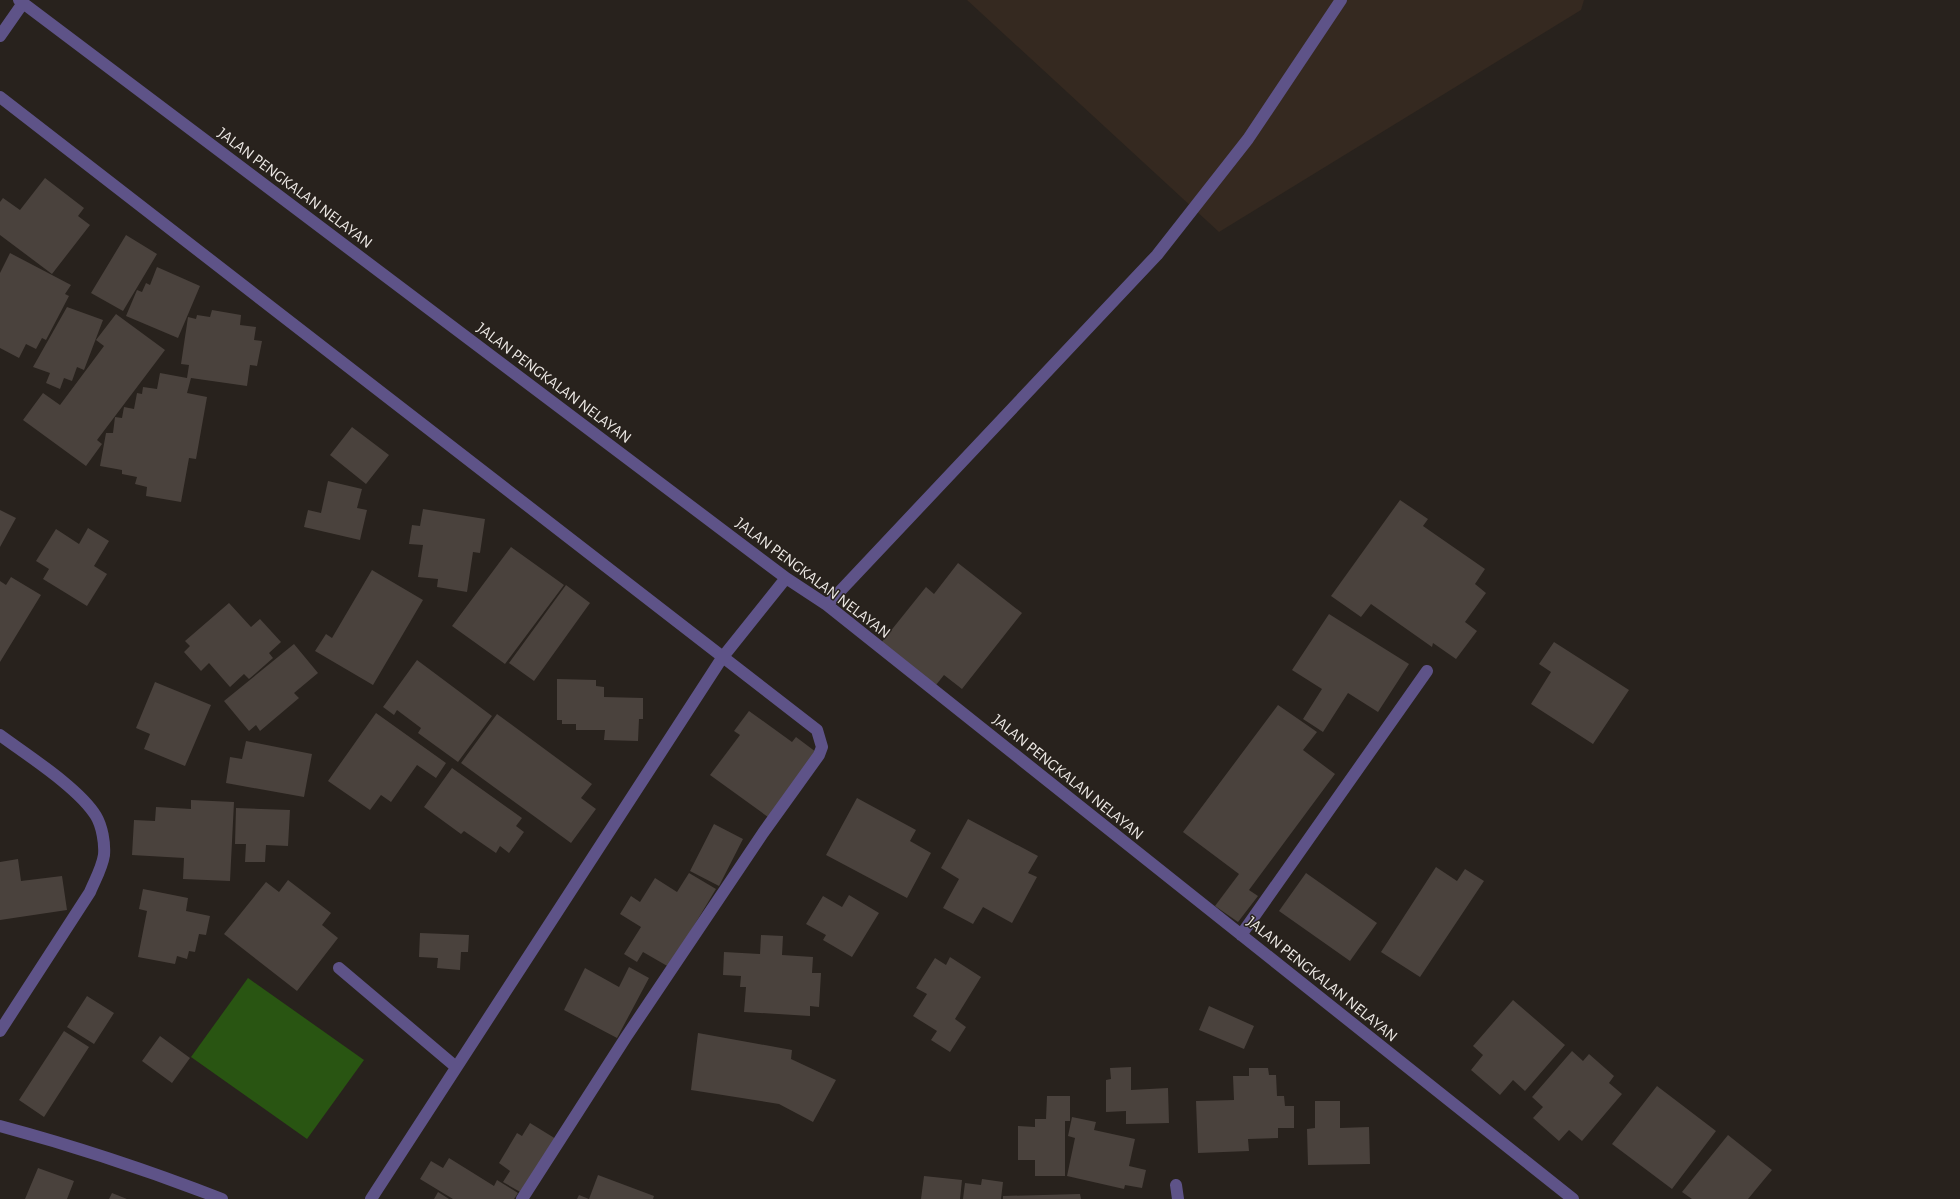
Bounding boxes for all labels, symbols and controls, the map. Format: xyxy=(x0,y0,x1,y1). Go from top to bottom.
street label: JALAN PENGKALAN NELAYAN xyxy=(215,125,375,251)
street label: JALAN PENGKALAN NELAYAN xyxy=(474,320,634,446)
street label: JALAN PENGKALAN NELAYAN xyxy=(733,515,893,641)
street label: JALAN PENGKALAN NELAYAN xyxy=(990,711,1146,843)
street label: JALAN PENGKALAN NELAYAN xyxy=(1244,913,1400,1045)

